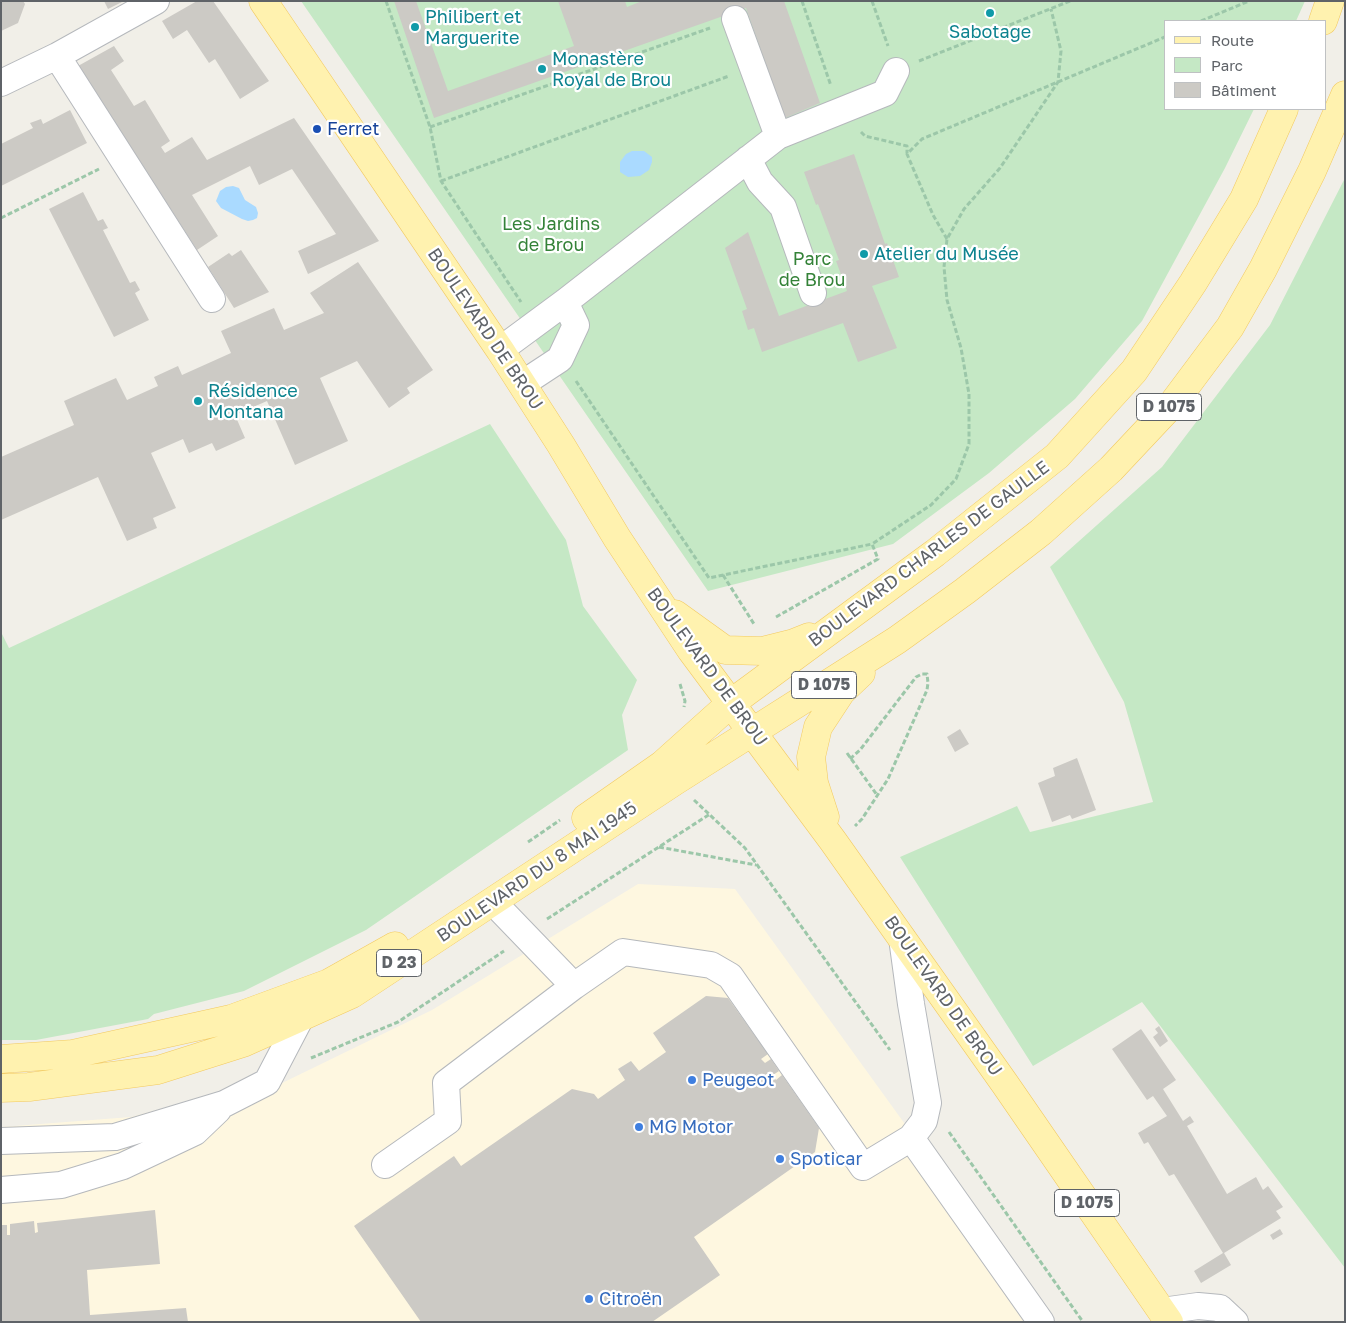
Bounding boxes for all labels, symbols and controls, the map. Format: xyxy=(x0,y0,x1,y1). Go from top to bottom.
place label: Philibert et Marguerite xyxy=(425,6,521,48)
marker: Sabotage xyxy=(984,7,996,19)
legend xyxy=(1164,20,1326,110)
marker: Philibert et Marguerite xyxy=(409,21,421,33)
place label: Sabotage xyxy=(949,21,1031,43)
text: Route xyxy=(1211,31,1254,49)
place label: Monastère Royal de Brou xyxy=(552,48,671,90)
text: Parc xyxy=(1211,56,1243,74)
marker: Monastère Royal de Brou xyxy=(536,63,548,75)
text: Bâtiment xyxy=(1211,81,1276,99)
place label: Ferret xyxy=(327,118,379,140)
marker: Ferret xyxy=(311,123,323,135)
park label: Les Jardins de Brou xyxy=(502,213,600,255)
place label: Atelier du Musée xyxy=(874,243,1019,265)
street label: BOULEVARD DE BROU xyxy=(423,244,547,414)
park label: Parc de Brou xyxy=(779,248,845,290)
marker: Atelier du Musée xyxy=(858,248,870,260)
place label: Résidence Montana xyxy=(208,380,298,422)
road number: D 1075 xyxy=(1136,394,1202,421)
marker: Résidence Montana xyxy=(192,395,204,407)
street label: BOULEVARD CHARLES DE GAULLE xyxy=(804,456,1054,652)
street label: BOULEVARD DE BROU xyxy=(642,584,772,750)
road number: D 1075 xyxy=(792,672,856,698)
street label: BOULEVARD DU 8 MAI 1945 xyxy=(433,797,641,947)
street label: BOULEVARD DE BROU xyxy=(880,912,1006,1080)
road number: D 23 xyxy=(376,950,422,976)
place label: Peugeot xyxy=(702,1069,774,1091)
marker: Peugeot xyxy=(686,1074,698,1086)
place label: MG Motor xyxy=(649,1116,733,1138)
marker: MG Motor xyxy=(633,1121,645,1133)
place label: Spoticar xyxy=(790,1148,862,1170)
marker: Spoticar xyxy=(774,1153,786,1165)
road number: D 1075 xyxy=(1054,1190,1120,1216)
place label: Citroën xyxy=(599,1288,662,1310)
marker: Citroën xyxy=(583,1293,595,1305)

